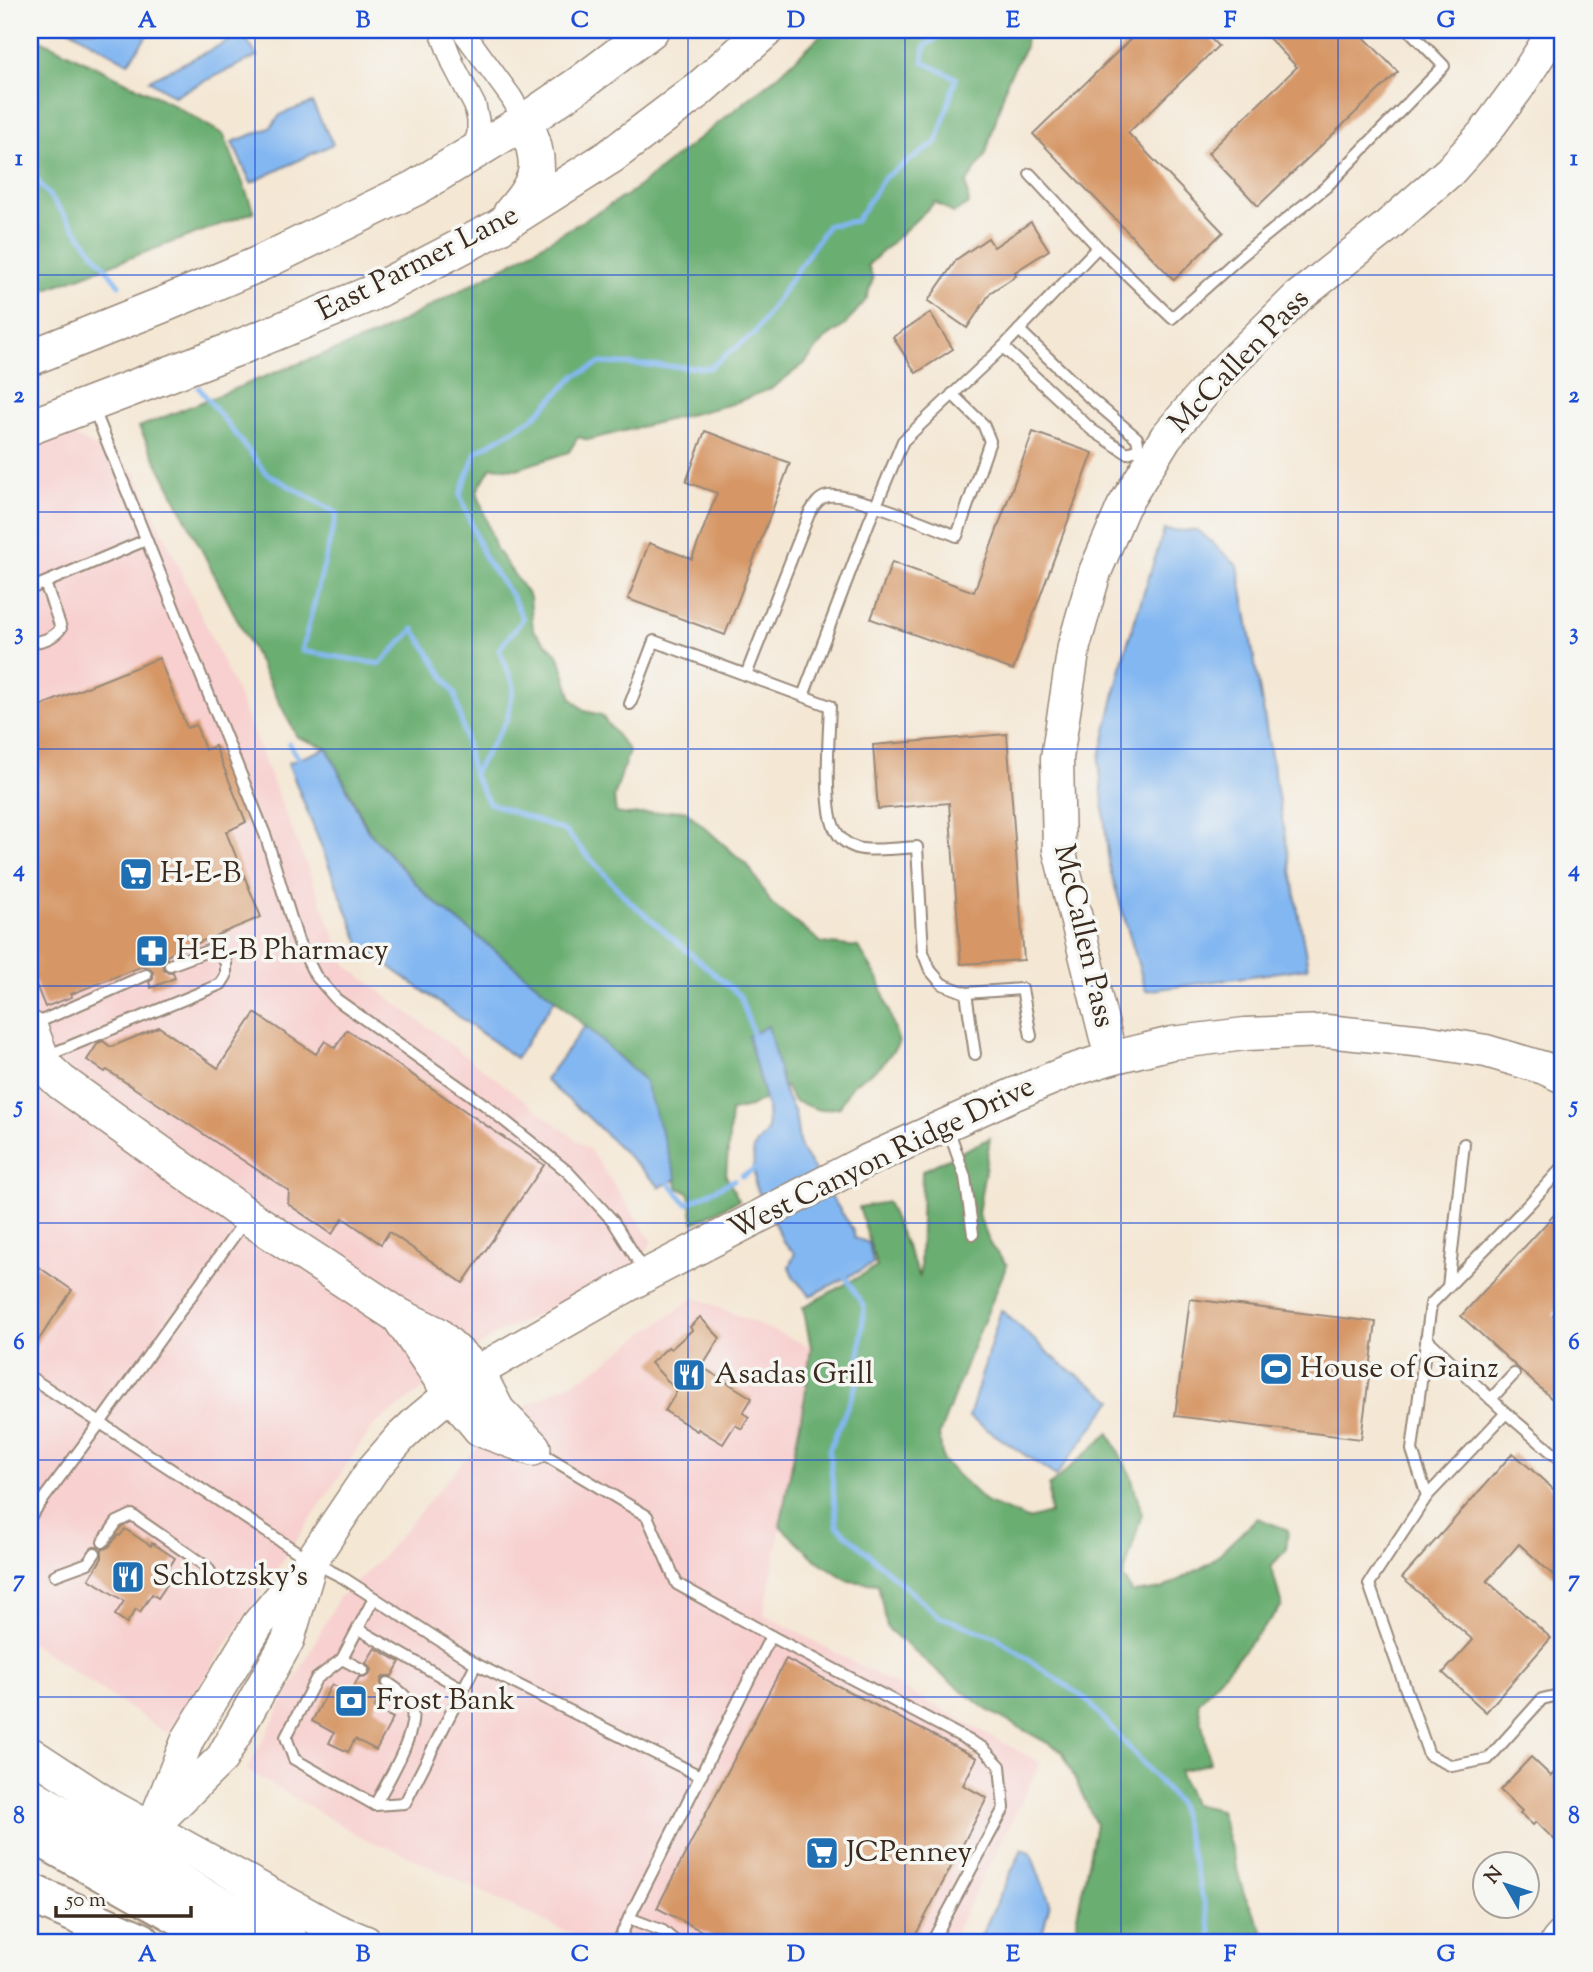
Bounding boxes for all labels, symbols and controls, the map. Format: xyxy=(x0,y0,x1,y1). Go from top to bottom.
text: A xyxy=(138,5,157,38)
text: B xyxy=(356,5,371,38)
text: C xyxy=(571,5,589,38)
text: D xyxy=(787,5,805,38)
text: E xyxy=(1006,5,1020,38)
text: F xyxy=(1224,5,1237,38)
text: G xyxy=(1437,5,1456,38)
text: 1 xyxy=(15,143,23,176)
text: 1 xyxy=(1570,143,1578,176)
street label: East Parmer Lane xyxy=(310,195,526,333)
street label: McCallen Pass xyxy=(1160,280,1320,444)
text: 2 xyxy=(14,380,25,413)
text: 2 xyxy=(1569,380,1580,413)
text: 3 xyxy=(14,617,24,650)
text: 3 xyxy=(1569,617,1579,650)
street label: McCallen Pass xyxy=(1041,840,1125,1032)
place label: H-E-B xyxy=(160,853,241,896)
text: 4 xyxy=(12,854,25,887)
text: 4 xyxy=(1567,854,1580,887)
supermarket icon: H-E-B xyxy=(117,855,155,893)
place label: H-E-B Pharmacy xyxy=(176,930,389,973)
pharmacy icon: H-E-B Pharmacy xyxy=(133,932,171,970)
street label: West Canyon Ridge Drive xyxy=(722,1066,1042,1252)
text: 5 xyxy=(13,1090,23,1123)
text: 5 xyxy=(1568,1090,1578,1123)
text: 6 xyxy=(13,1327,25,1360)
text: 6 xyxy=(1568,1327,1580,1360)
place label: House of Gainz xyxy=(1300,1348,1499,1391)
sports icon: House of Gainz xyxy=(1257,1350,1295,1388)
place label: Asadas Grill xyxy=(714,1354,874,1397)
restaurant icon: Asadas Grill xyxy=(670,1356,708,1394)
place label: Schlotzsky's xyxy=(152,1556,308,1599)
restaurant icon: Schlotzsky's xyxy=(109,1558,147,1596)
text: 7 xyxy=(13,1564,25,1597)
text: 7 xyxy=(1568,1564,1580,1597)
place label: Frost Bank xyxy=(376,1680,515,1723)
bank icon: Frost Bank xyxy=(332,1682,370,1720)
text: 8 xyxy=(13,1801,25,1834)
text: 8 xyxy=(1568,1801,1580,1834)
place label: JCPenney xyxy=(844,1832,972,1875)
supermarket icon: JCPenney xyxy=(803,1834,841,1872)
north arrow xyxy=(1470,1850,1540,1920)
text: N xyxy=(1479,1861,1510,1890)
scale bar xyxy=(56,1874,191,1918)
text: 50 m xyxy=(65,1886,106,1916)
text: A xyxy=(138,1939,157,1972)
text: B xyxy=(356,1939,371,1972)
text: C xyxy=(571,1939,589,1972)
text: D xyxy=(787,1939,805,1972)
text: E xyxy=(1006,1939,1020,1972)
text: F xyxy=(1224,1939,1237,1972)
text: G xyxy=(1437,1939,1456,1972)

